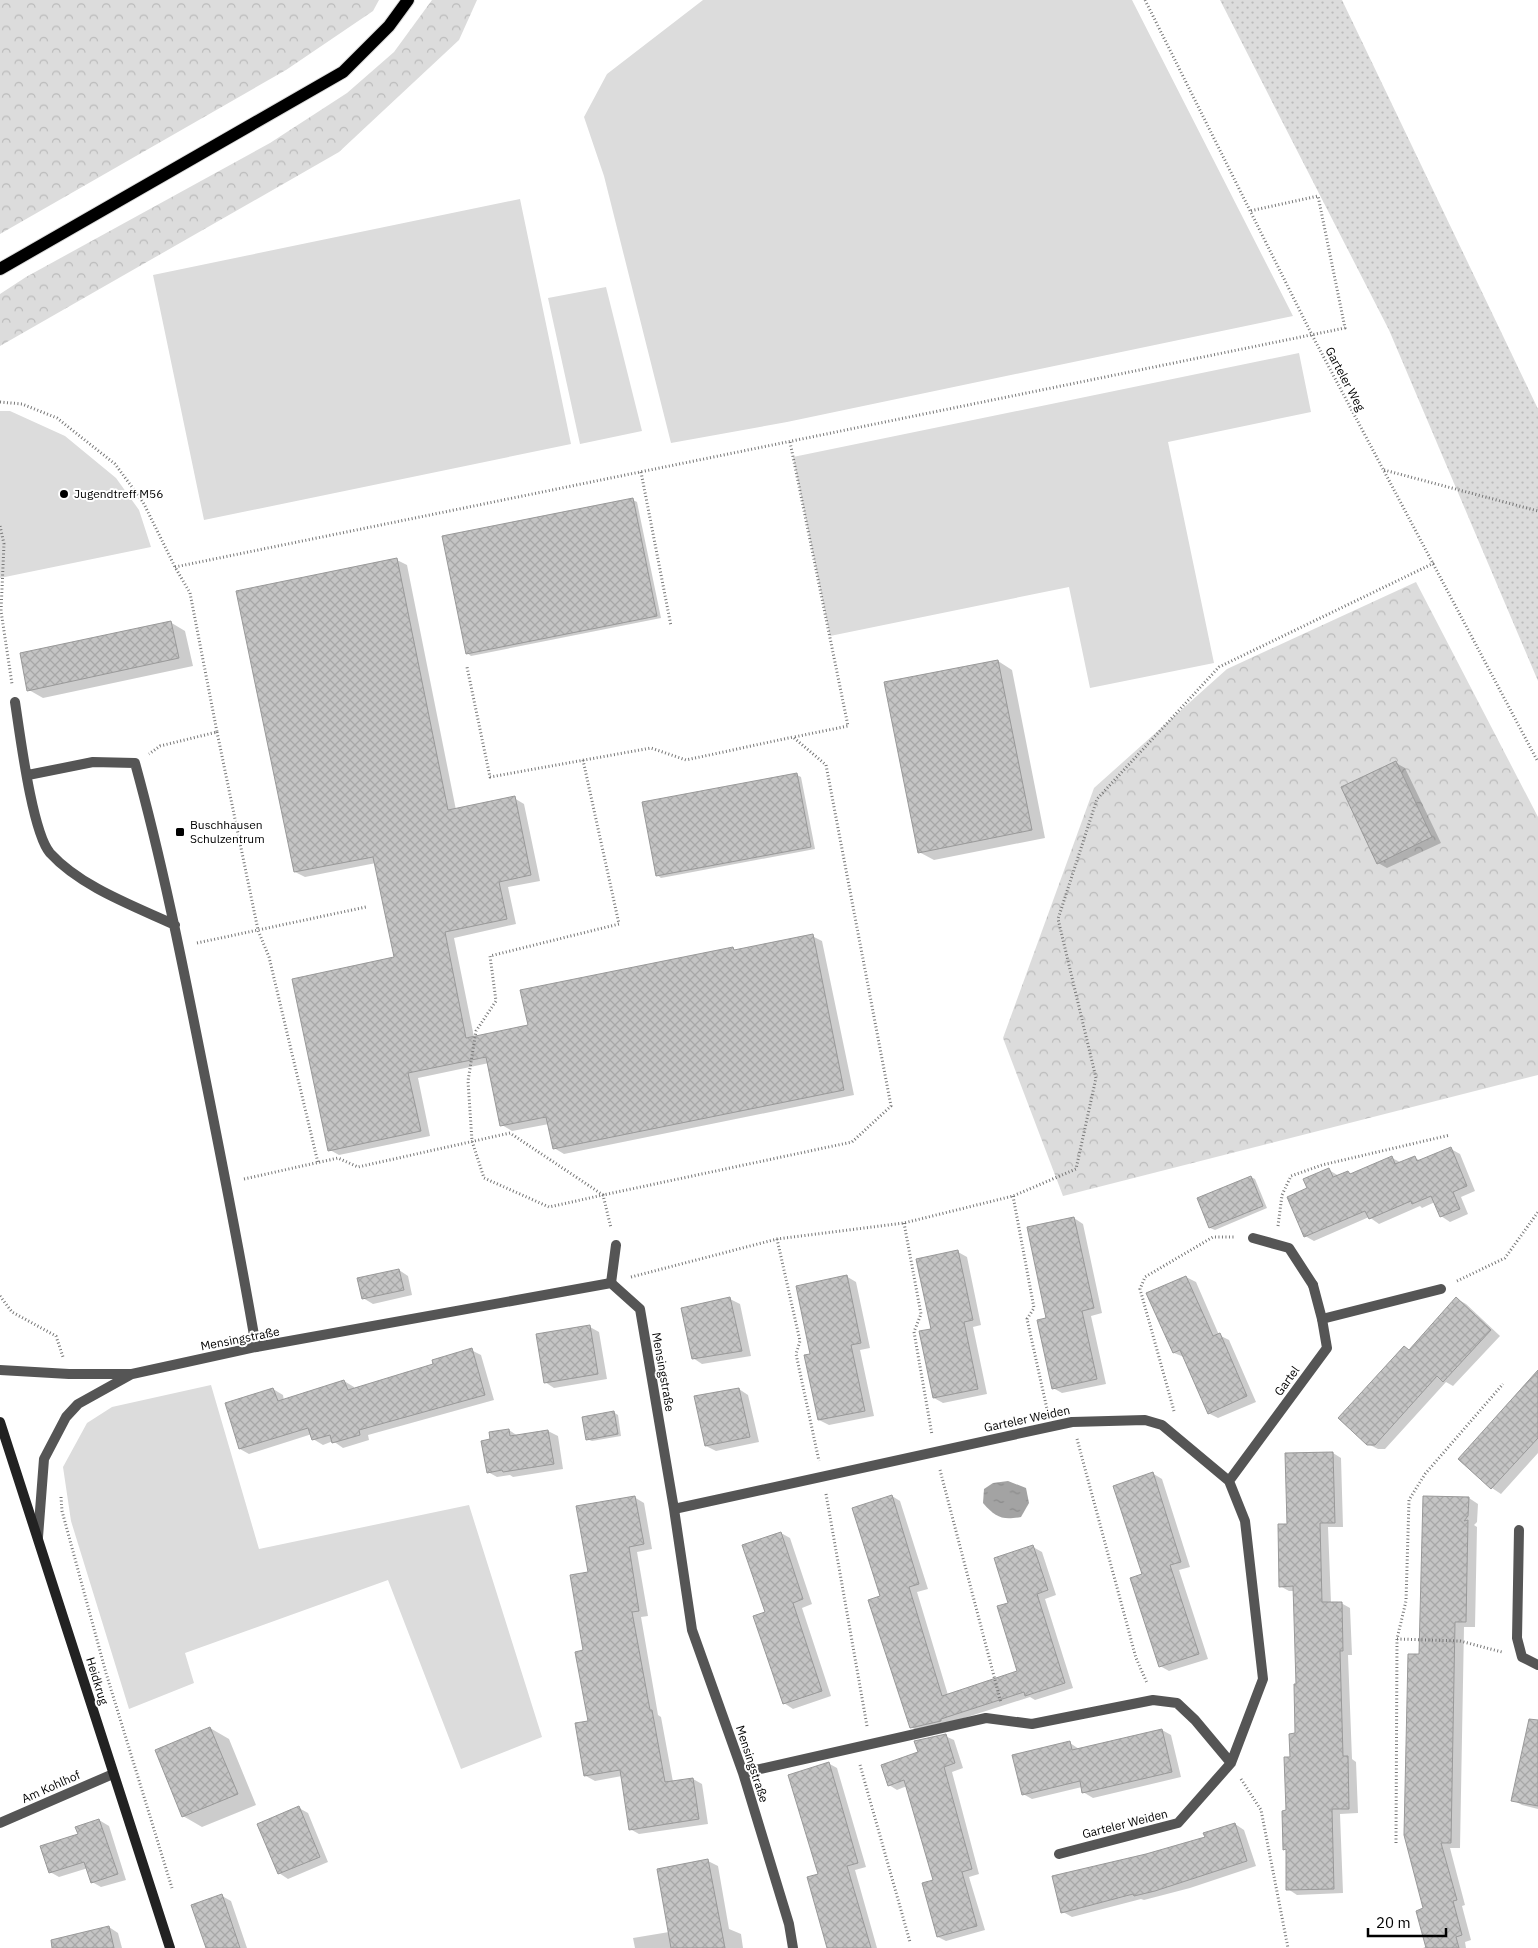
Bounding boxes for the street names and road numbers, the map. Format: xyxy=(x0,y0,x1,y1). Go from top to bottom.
street label: Garteler Weg xyxy=(1322,344,1369,414)
street label: Mensingstraße xyxy=(199,1323,281,1354)
street label: Mensingstraße xyxy=(649,1331,678,1413)
street label: Gartel xyxy=(1271,1363,1302,1399)
street label: Garteler Weiden xyxy=(983,1402,1071,1435)
street label: Heidkrug xyxy=(83,1655,112,1707)
street label: Mensingstraße xyxy=(733,1723,772,1805)
street label: Am Kohlhof xyxy=(19,1767,82,1806)
street label: Garteler Weiden xyxy=(1081,1806,1169,1841)

